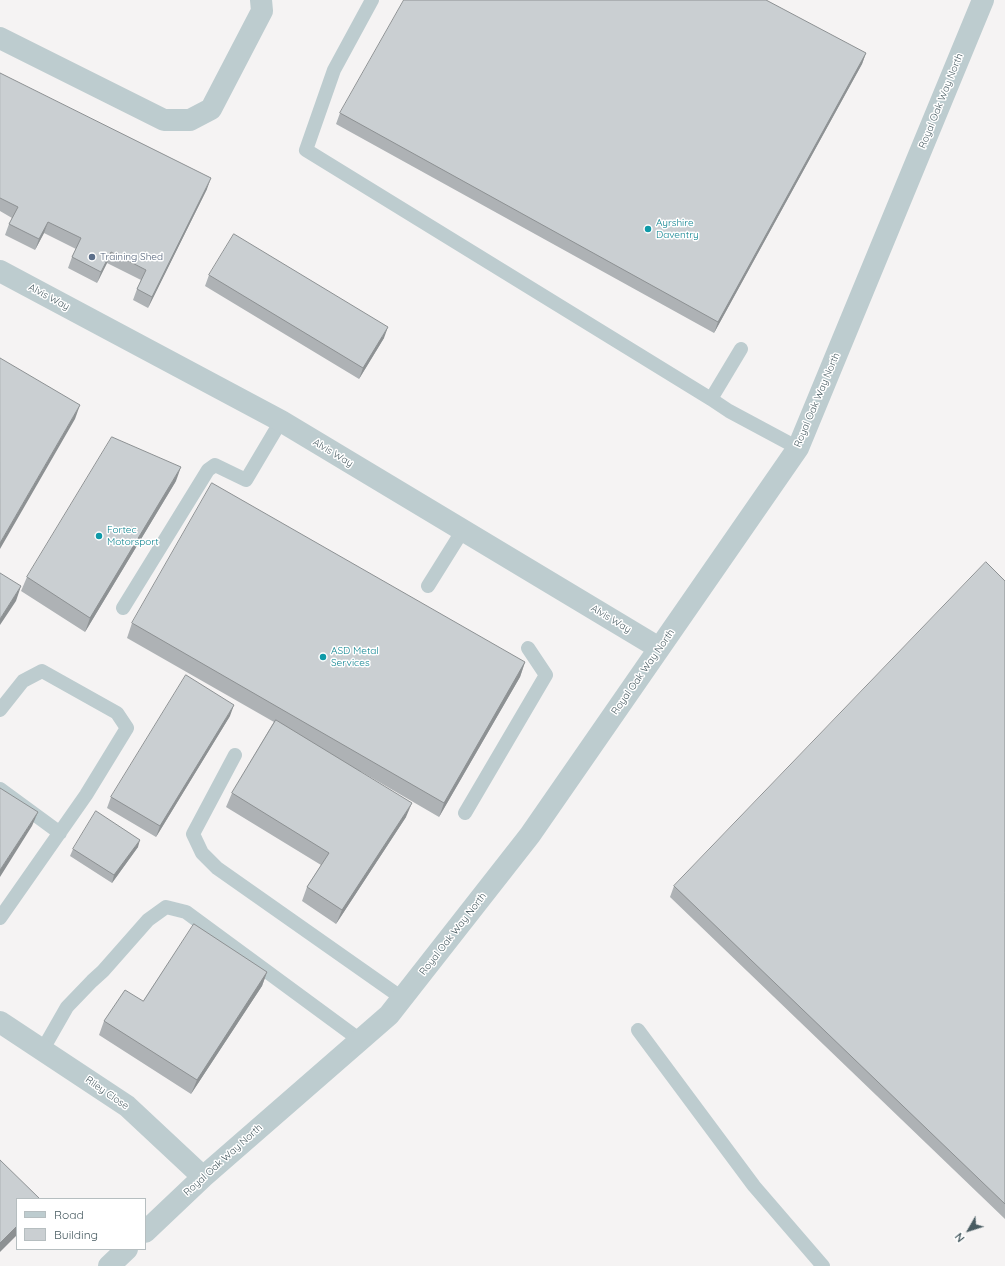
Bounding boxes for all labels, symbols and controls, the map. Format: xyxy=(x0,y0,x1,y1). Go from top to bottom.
street label: Royal Oak Way North xyxy=(916,52,966,150)
place label: Ayrshire Daventry xyxy=(656,217,699,240)
marker: Ayrshire Daventry xyxy=(643,224,653,234)
place label: Training Shed xyxy=(100,251,163,263)
marker: Training Shed xyxy=(87,252,97,262)
street label: Alvis Way xyxy=(26,281,72,313)
street label: Royal Oak Way North xyxy=(792,351,842,449)
street label: Alvis Way xyxy=(311,436,355,470)
place label: Fortec Motorsport xyxy=(107,524,159,548)
marker: Fortec Motorsport xyxy=(94,531,104,541)
street label: Alvis Way xyxy=(589,602,633,636)
street label: Royal Oak Way North xyxy=(609,627,677,717)
place label: ASD Metal Services xyxy=(331,645,379,668)
marker: ASD Metal Services xyxy=(318,652,328,662)
street label: Royal Oak Way North xyxy=(417,890,489,978)
street label: Riley Close xyxy=(83,1074,131,1112)
street label: Royal Oak Way North xyxy=(181,1122,265,1198)
legend xyxy=(16,1198,146,1250)
text: Road xyxy=(54,1207,84,1222)
north arrow xyxy=(949,1210,989,1250)
text: Building xyxy=(54,1227,98,1242)
text: N xyxy=(952,1230,968,1245)

